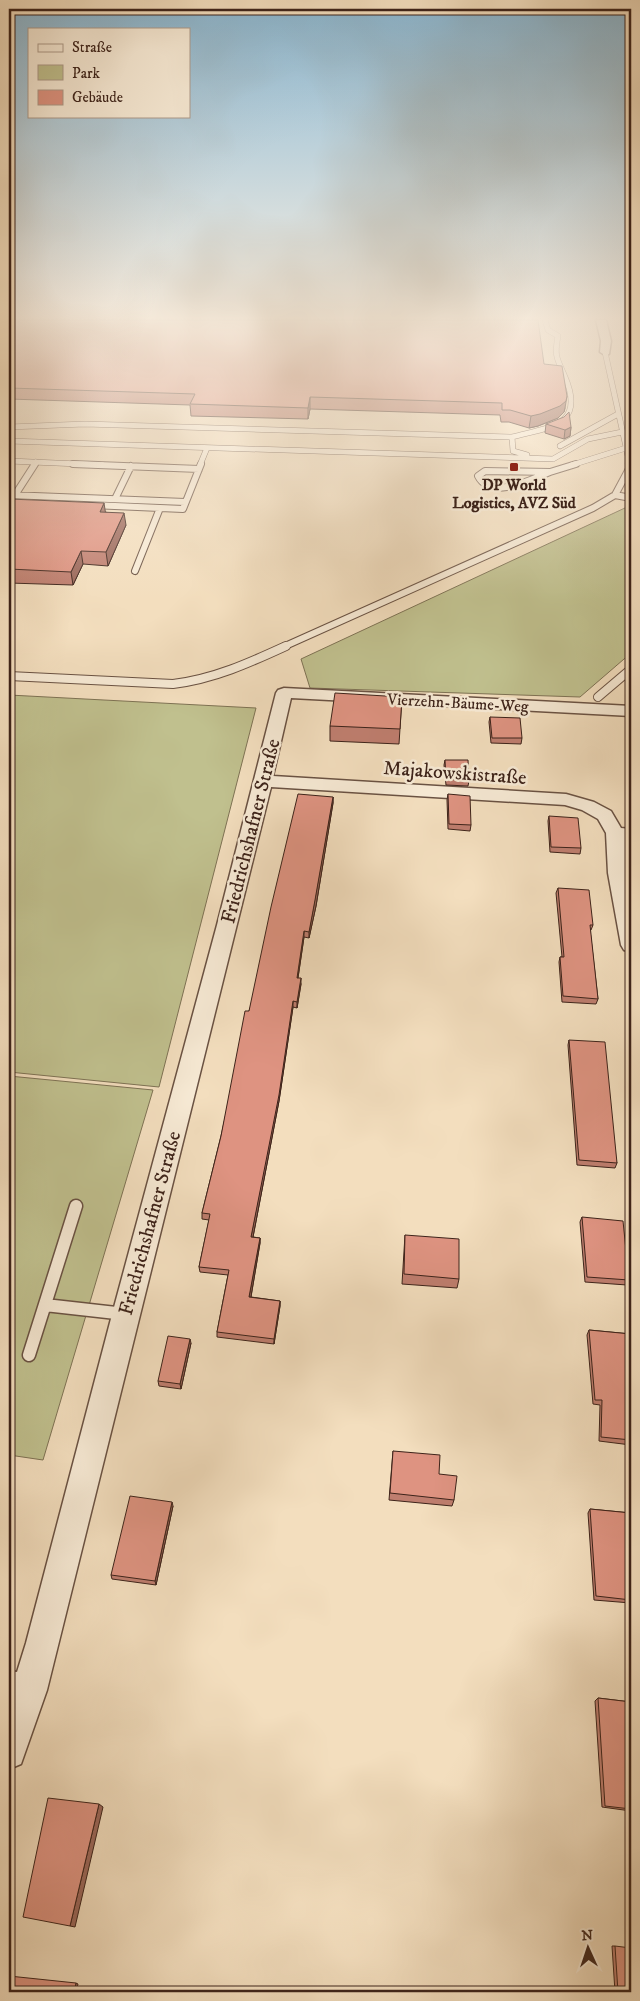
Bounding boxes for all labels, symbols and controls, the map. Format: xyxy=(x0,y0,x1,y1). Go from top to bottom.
legend xyxy=(28,28,190,118)
text: Straße xyxy=(72,38,112,57)
text: Park xyxy=(72,64,101,83)
text: Gebäude xyxy=(72,88,123,107)
marker: DP World Logistics, AVZ Süd xyxy=(508,461,520,473)
place label: DP World Logistics, AVZ Süd xyxy=(452,475,577,513)
street label: Vierzehn-Bäume-Weg xyxy=(386,689,529,717)
street label: Friedrichshafner Straße xyxy=(216,736,287,926)
street label: Majakowskistraße xyxy=(382,756,527,791)
street label: Friedrichshafner Straße xyxy=(114,1129,187,1318)
north arrow xyxy=(562,1924,612,1974)
text: N xyxy=(581,1927,594,1945)

